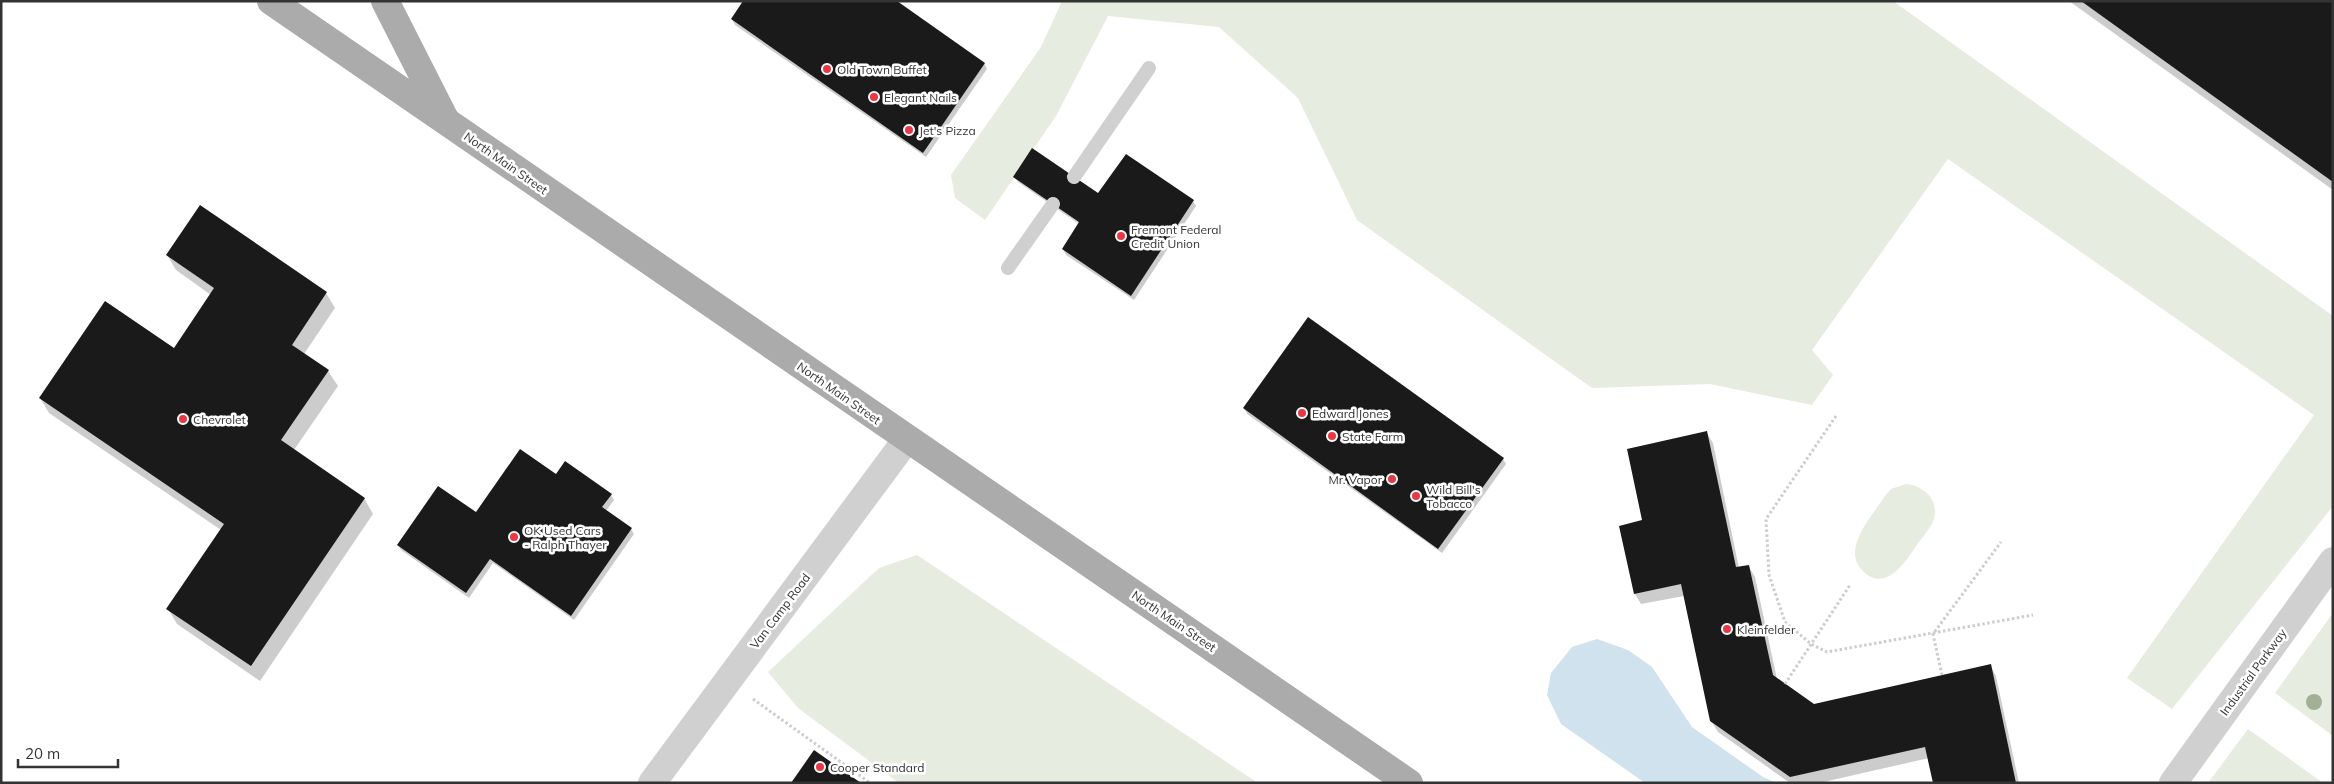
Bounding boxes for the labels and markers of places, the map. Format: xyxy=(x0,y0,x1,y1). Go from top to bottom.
place label: Old Town Buffet xyxy=(837,62,927,77)
marker: Old Town Buffet xyxy=(821,63,833,75)
place label: Elegant Nails xyxy=(884,90,957,105)
marker: Elegant Nails xyxy=(868,91,880,103)
place label: Jet's Pizza xyxy=(919,123,976,138)
marker: Jet's Pizza xyxy=(903,124,915,136)
place label: Fremont Federal Credit Union xyxy=(1131,222,1221,251)
marker: Fremont Federal Credit Union xyxy=(1115,230,1127,242)
place label: Edward Jones xyxy=(1312,406,1389,421)
marker: Edward Jones xyxy=(1296,407,1308,419)
place label: Chevrolet xyxy=(193,412,246,427)
marker: Chevrolet xyxy=(177,413,189,425)
place label: State Farm xyxy=(1342,429,1403,444)
marker: State Farm xyxy=(1326,430,1338,442)
place label: Mr. Vapor xyxy=(1328,472,1383,487)
marker: Mr. Vapor xyxy=(1386,473,1398,485)
place label: Wild Bill's Tobacco xyxy=(1426,482,1481,511)
marker: Wild Bill's Tobacco xyxy=(1410,490,1422,502)
place label: OK Used Cars - Ralph Thayer xyxy=(524,523,607,552)
marker: OK Used Cars - Ralph Thayer xyxy=(508,531,520,543)
place label: Kleinfelder xyxy=(1737,622,1796,637)
marker: Kleinfelder xyxy=(1721,623,1733,635)
place label: Cooper Standard xyxy=(830,760,924,775)
marker: Cooper Standard xyxy=(814,761,826,773)

